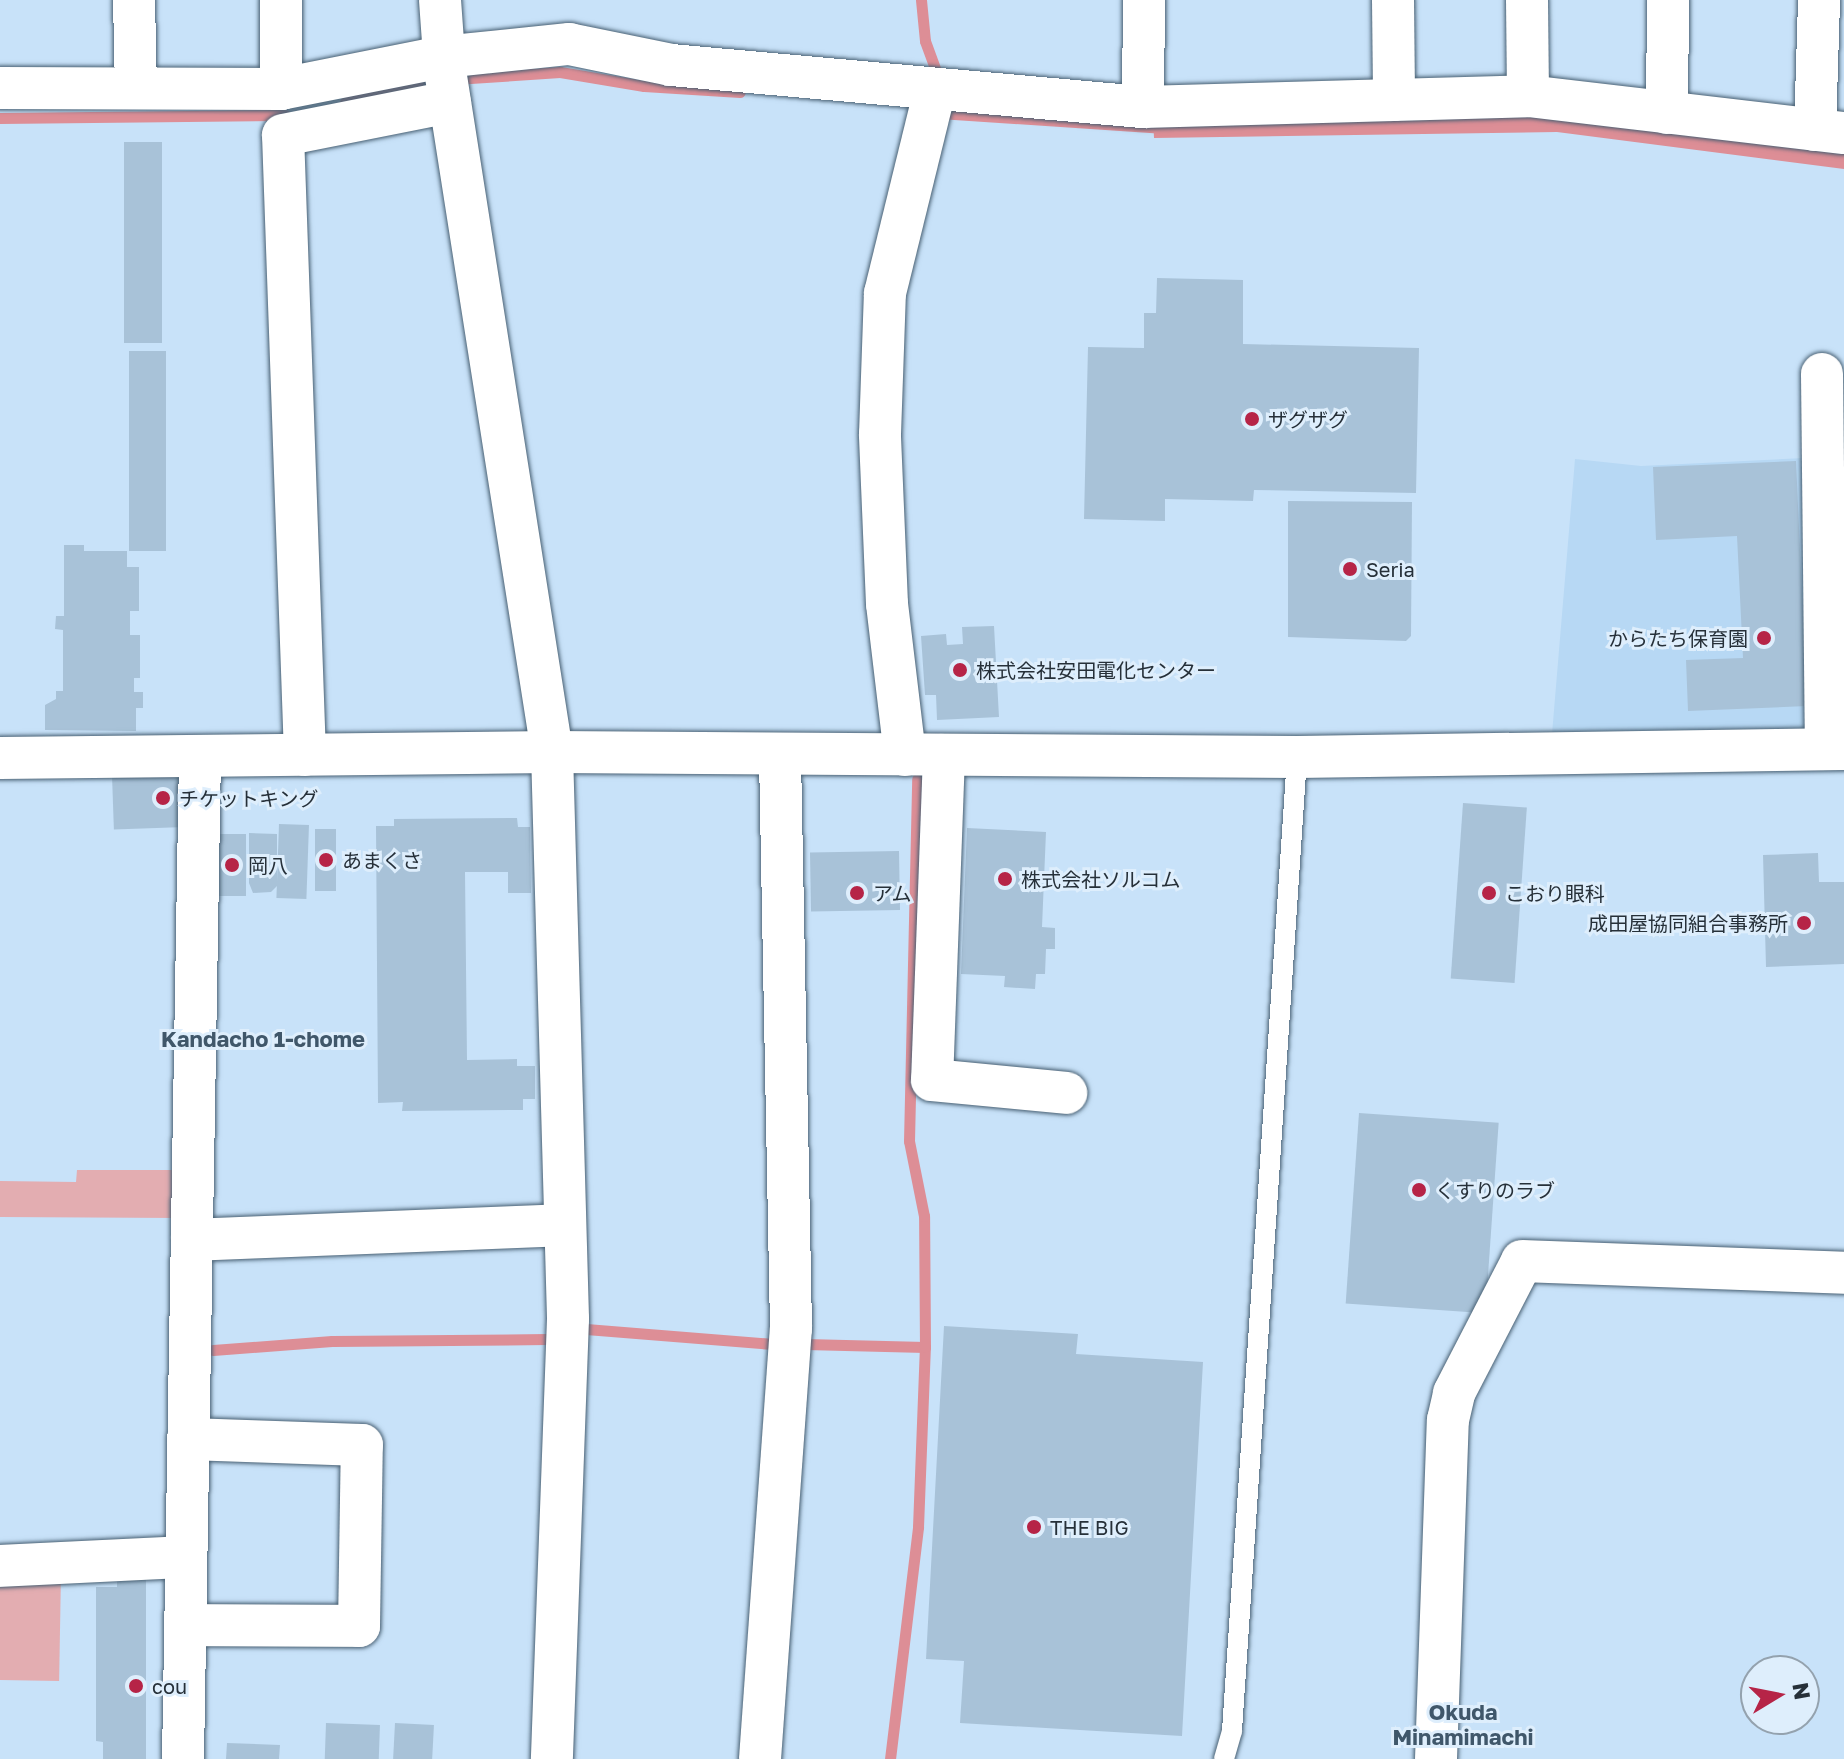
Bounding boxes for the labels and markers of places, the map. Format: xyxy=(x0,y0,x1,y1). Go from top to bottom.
place label: ザグザグ xyxy=(1268,407,1348,431)
marker: ザグザグ xyxy=(1243,410,1261,428)
place label: Seria xyxy=(1366,557,1415,581)
marker: Seria xyxy=(1341,560,1359,578)
place label: からたち保育園 xyxy=(1608,626,1748,650)
marker: からたち保育園 xyxy=(1755,629,1773,647)
place label: 株式会社安田電化センター xyxy=(976,658,1216,682)
marker: 株式会社安田電化センター xyxy=(951,661,969,679)
place label: チケットキング xyxy=(179,786,319,810)
marker: チケットキング xyxy=(154,789,172,807)
place label: あまくさ xyxy=(342,848,422,872)
marker: あまくさ xyxy=(317,851,335,869)
place label: 岡八 xyxy=(248,853,288,877)
marker: 岡八 xyxy=(223,856,241,874)
place label: 株式会社ソルコム xyxy=(1021,867,1181,891)
marker: 株式会社ソルコム xyxy=(996,870,1014,888)
place label: アム xyxy=(873,881,913,905)
place label: こおり眼科 xyxy=(1505,881,1605,905)
marker: アム xyxy=(848,884,866,902)
marker: こおり眼科 xyxy=(1480,884,1498,902)
place label: 成田屋協同組合事務所 xyxy=(1588,911,1788,935)
marker: 成田屋協同組合事務所 xyxy=(1795,914,1813,932)
place label: くすりのラブ xyxy=(1435,1178,1555,1202)
marker: くすりのラブ xyxy=(1410,1181,1428,1199)
place label: THE BIG xyxy=(1050,1515,1129,1539)
marker: THE BIG xyxy=(1025,1518,1043,1536)
place label: cou xyxy=(152,1674,187,1698)
marker: cou xyxy=(127,1677,145,1695)

